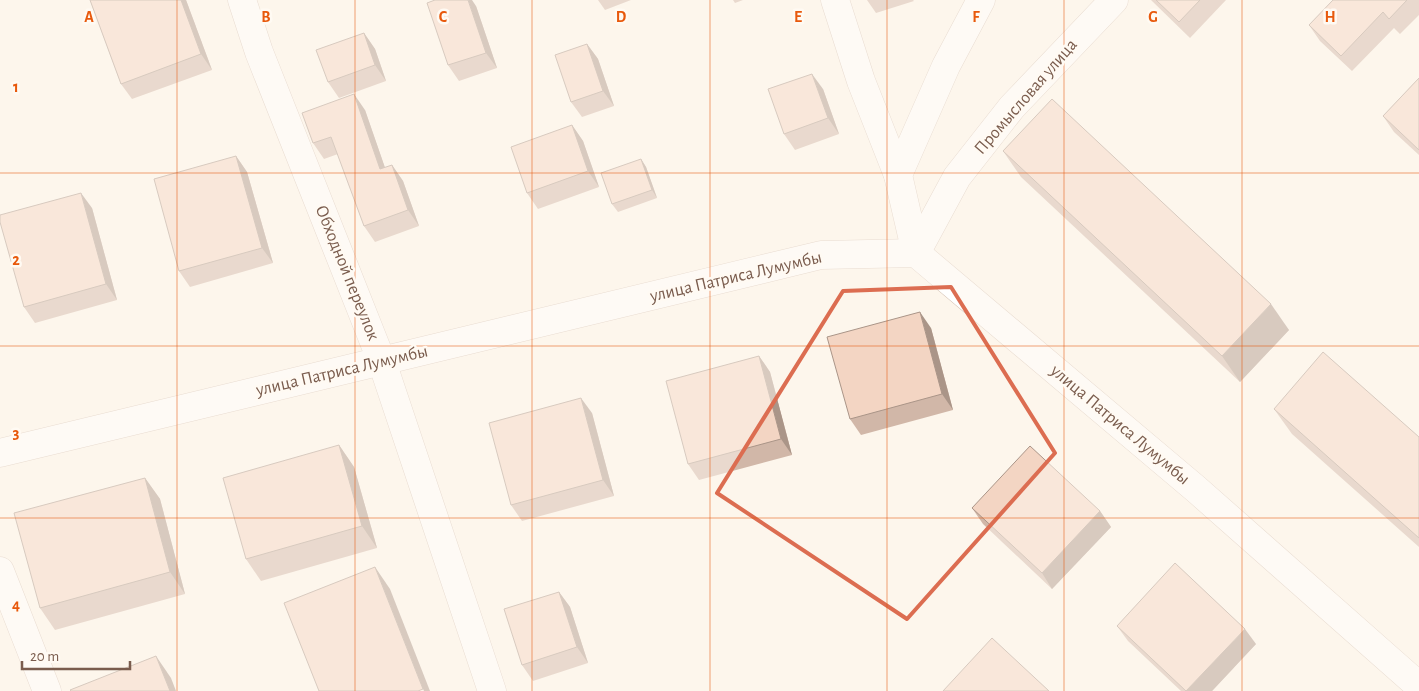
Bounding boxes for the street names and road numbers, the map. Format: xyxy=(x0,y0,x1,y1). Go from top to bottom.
street label: Промысловая улица xyxy=(971,36,1081,158)
street label: Обходной переулок xyxy=(312,202,384,344)
street label: улица Патриса Лумумбы xyxy=(647,247,824,306)
street label: улица Патриса Лумумбы xyxy=(253,341,430,400)
street label: улица Патриса Лумумбы xyxy=(1046,360,1194,488)

